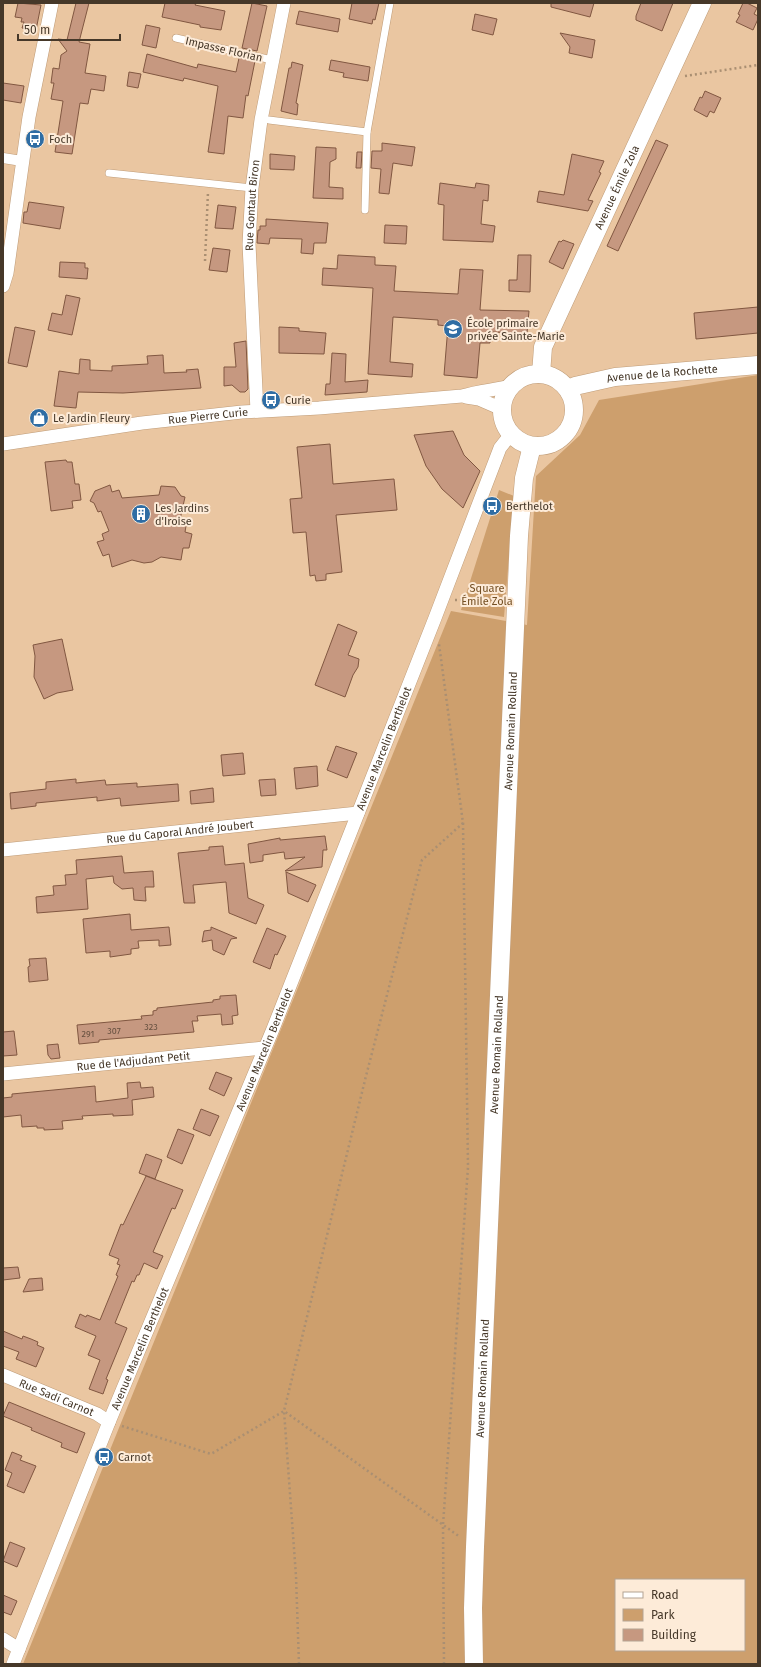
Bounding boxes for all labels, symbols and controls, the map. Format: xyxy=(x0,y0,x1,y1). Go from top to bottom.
scale bar xyxy=(18,16,120,42)
text: 50 m xyxy=(24,23,50,37)
street label: Impasse Florian xyxy=(184,34,264,65)
bus stop icon: Foch xyxy=(24,128,46,150)
place label: Foch xyxy=(49,133,72,146)
street label: Avenue Émile Zola xyxy=(592,143,642,232)
street label: Rue Gontaut Biron xyxy=(243,159,263,251)
place label: École primaire privée Sainte-Marie xyxy=(467,316,565,343)
school or university icon: École primaire privée Sainte-Marie xyxy=(442,318,464,340)
street label: Avenue de la Rochette xyxy=(605,362,718,386)
bus stop icon: Curie xyxy=(260,389,282,411)
place label: Curie xyxy=(285,394,311,407)
street label: Rue Pierre Curie xyxy=(167,406,248,427)
shop icon: Le Jardin Fleury xyxy=(28,407,50,429)
place label: Le Jardin Fleury xyxy=(53,412,131,425)
bus stop icon: Berthelot xyxy=(481,495,503,517)
place label: Berthelot xyxy=(506,500,553,513)
place label: Les Jardins d'Iroise xyxy=(155,502,209,528)
building icon: Les Jardins d'Iroise xyxy=(130,503,152,525)
park label: Square Émile Zola xyxy=(461,582,513,608)
street label: Avenue Romain Rolland xyxy=(502,671,520,790)
street label: Avenue Marcelin Berthelot xyxy=(354,685,414,812)
street label: Rue du Caporal André Joubert xyxy=(106,818,254,846)
street label: Avenue Marcelin Berthelot xyxy=(234,986,296,1113)
street label: Avenue Romain Rolland xyxy=(488,995,506,1114)
house number: 323 xyxy=(144,1022,158,1032)
house number: 307 xyxy=(107,1026,121,1036)
house number: 291 xyxy=(82,1029,94,1039)
street label: Rue de l'Adjudant Petit xyxy=(76,1049,191,1074)
street label: Avenue Marcelin Berthelot xyxy=(109,1285,171,1412)
street label: Avenue Romain Rolland xyxy=(474,1319,492,1438)
street label: Rue Sadi Carnot xyxy=(17,1376,96,1419)
bus stop icon: Carnot xyxy=(93,1446,115,1468)
place label: Carnot xyxy=(118,1451,151,1464)
legend xyxy=(615,1579,745,1651)
text: Road xyxy=(651,1588,679,1602)
text: Park xyxy=(651,1608,675,1622)
text: Building xyxy=(651,1628,697,1642)

